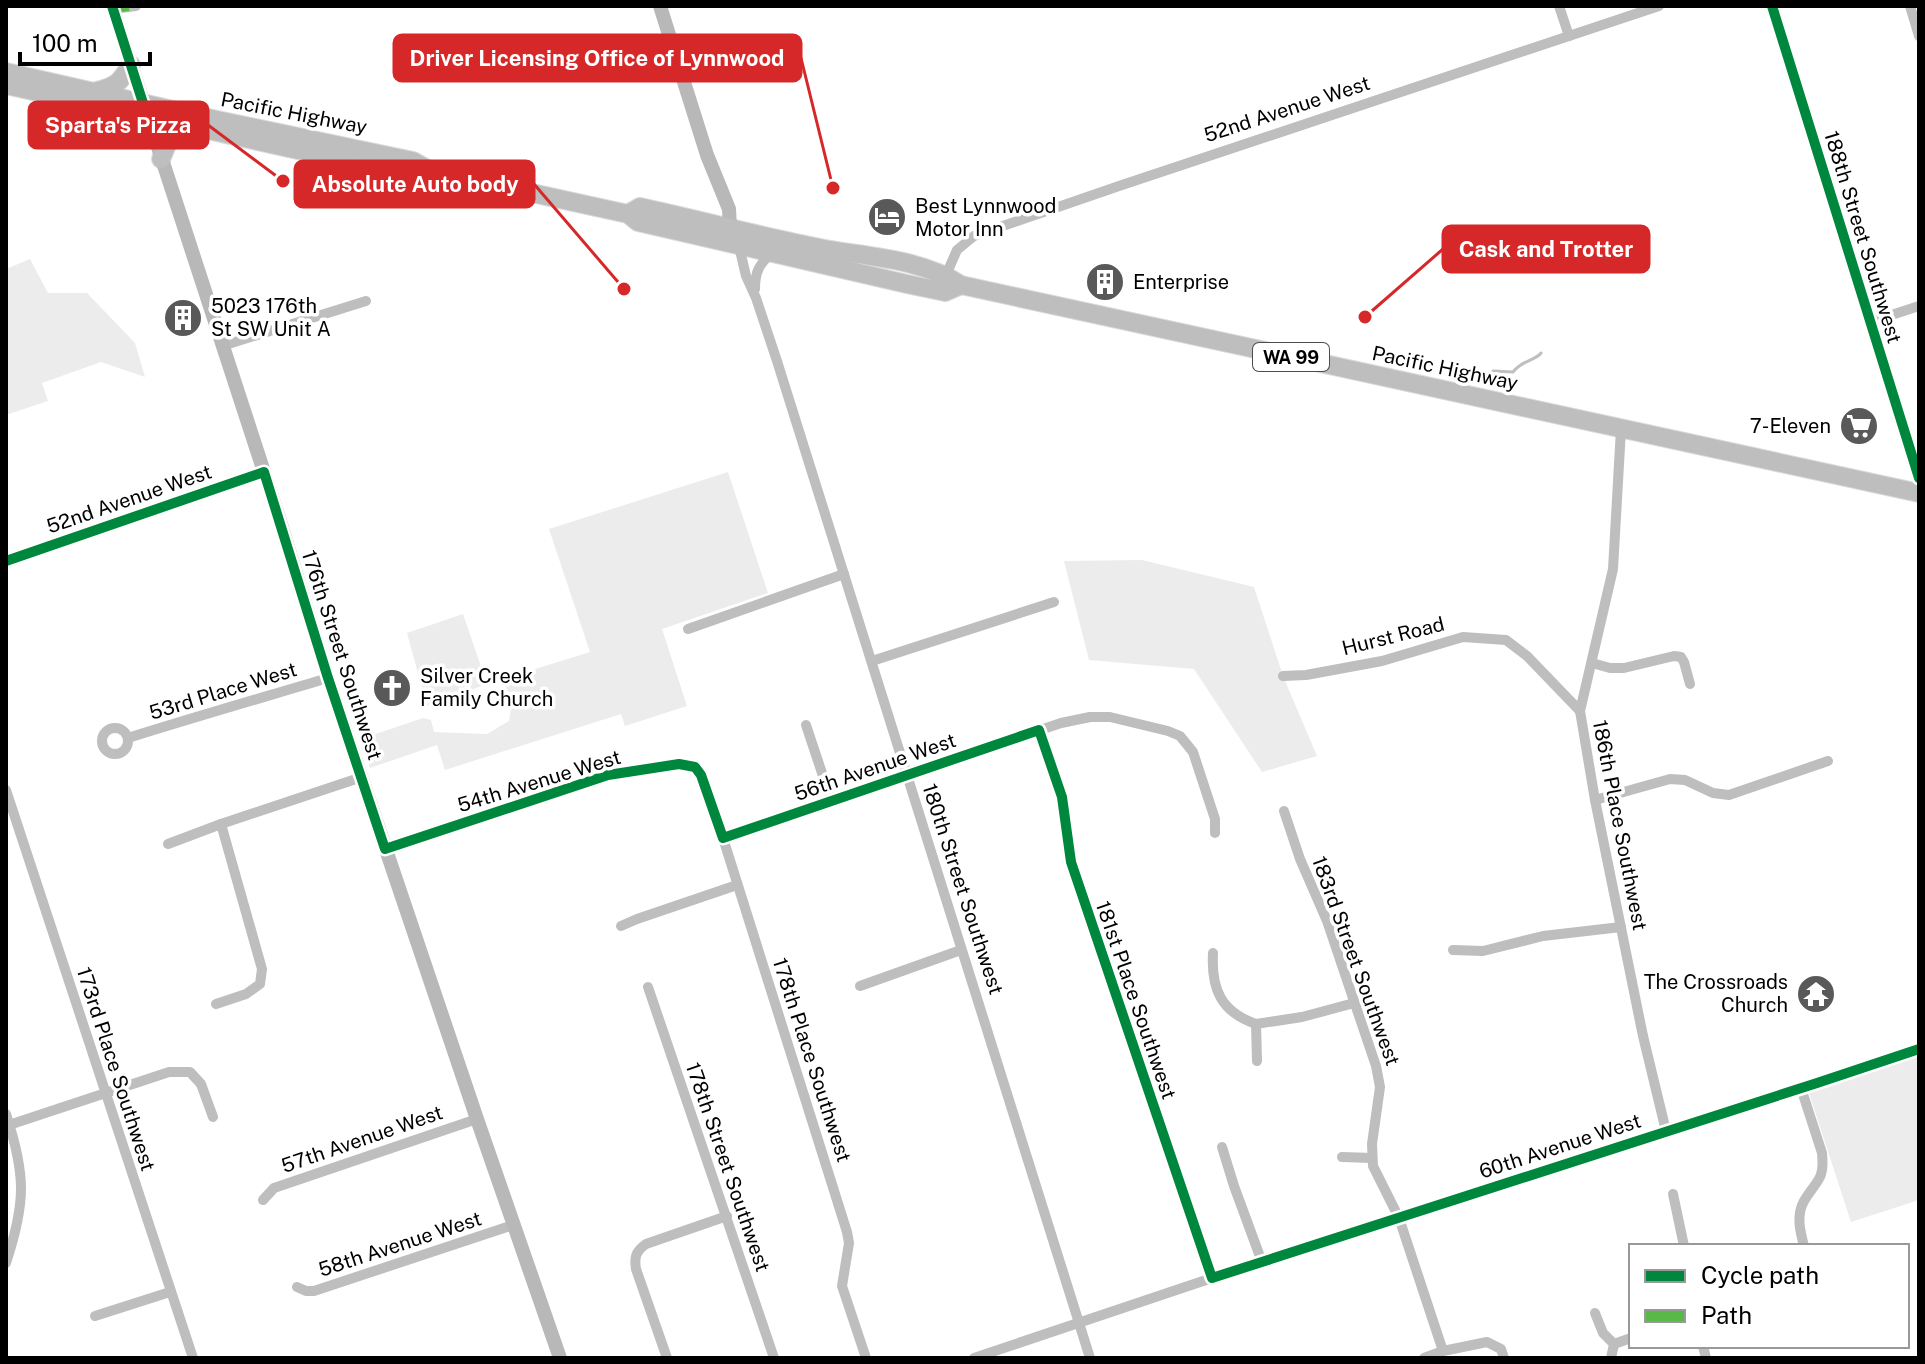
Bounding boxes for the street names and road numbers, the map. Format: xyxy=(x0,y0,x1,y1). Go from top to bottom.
street label: 52nd Avenue West xyxy=(1201,71,1373,147)
street label: Pacific Highway xyxy=(219,87,369,139)
street label: 188th Street Southwest xyxy=(1819,128,1907,346)
street label: Pacific Highway xyxy=(1370,341,1520,395)
road number: WA 99 xyxy=(1253,343,1329,371)
street label: 52nd Avenue West xyxy=(43,459,215,539)
street label: 176th Street Southwest xyxy=(297,547,387,763)
street label: Hurst Road xyxy=(1339,612,1447,660)
street label: 53rd Place West xyxy=(146,657,300,725)
street label: 186th Place Southwest xyxy=(1588,718,1652,932)
street label: 56th Avenue West xyxy=(791,728,959,806)
street label: 54th Avenue West xyxy=(454,745,624,817)
street label: 180th Street Southwest xyxy=(918,781,1008,997)
street label: 183rd Street Southwest xyxy=(1307,853,1405,1069)
street label: 181st Place Southwest xyxy=(1091,898,1181,1102)
street label: 178th Place Southwest xyxy=(768,955,856,1165)
street label: 173rd Place Southwest xyxy=(72,964,160,1174)
street label: 178th Street Southwest xyxy=(681,1059,775,1275)
street label: 57th Avenue West xyxy=(278,1100,446,1178)
street label: 60th Avenue West xyxy=(1476,1109,1644,1183)
street label: 58th Avenue West xyxy=(315,1206,485,1282)

